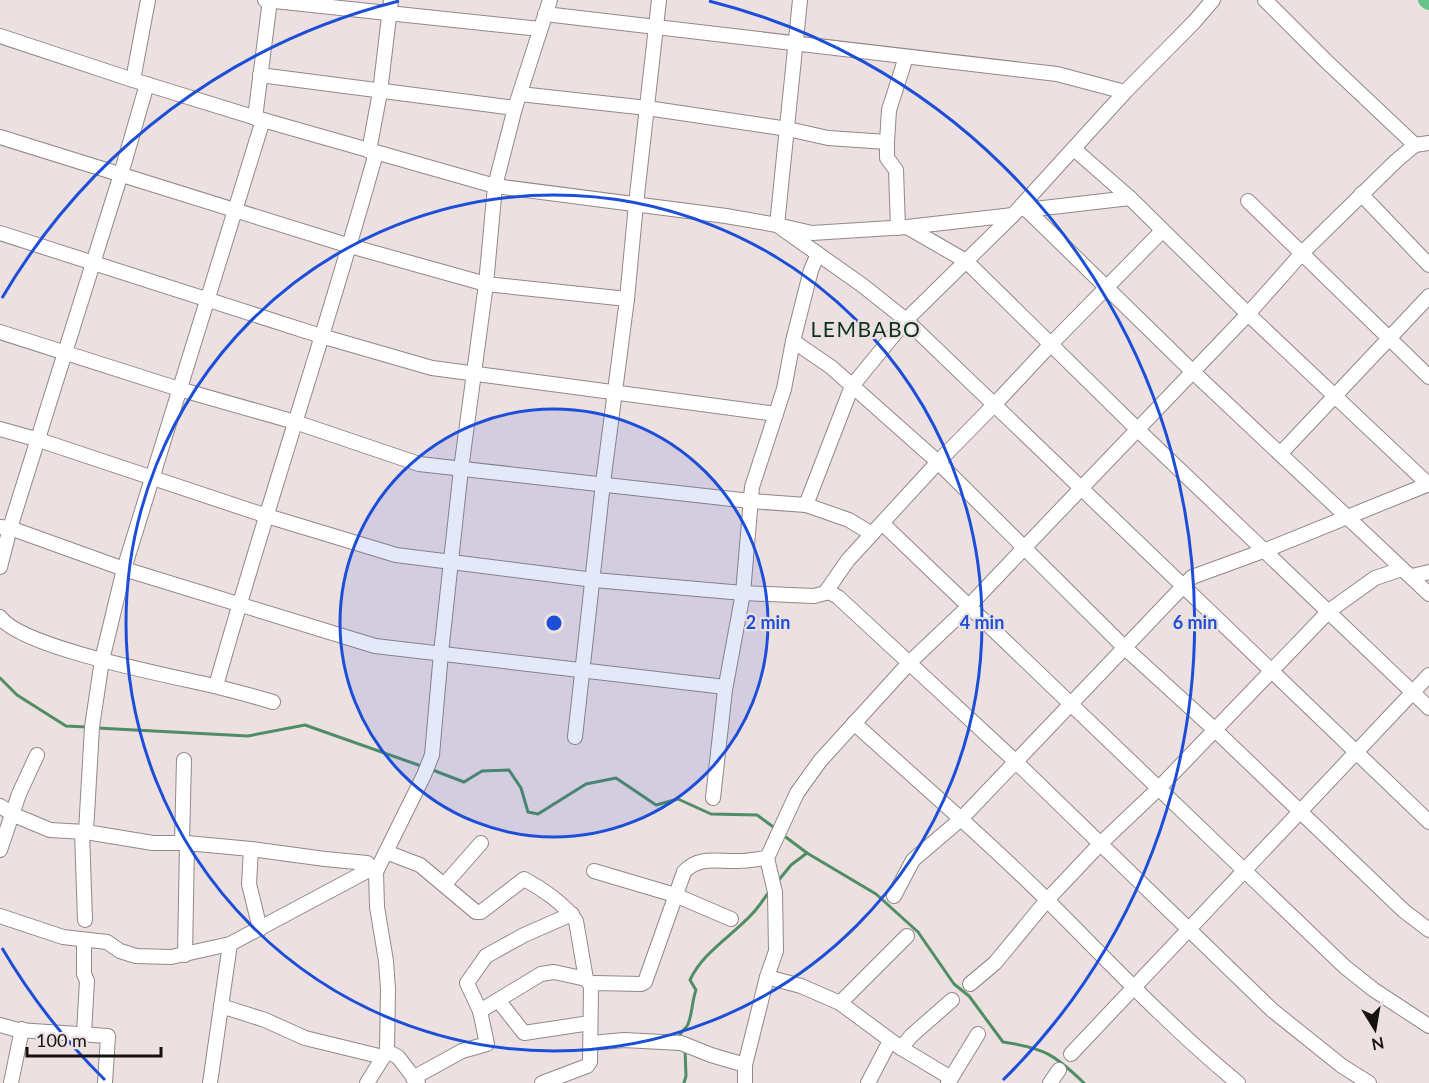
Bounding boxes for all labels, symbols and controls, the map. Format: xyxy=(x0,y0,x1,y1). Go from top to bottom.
district label: LEMBABO xyxy=(811,316,921,341)
text: 2 min xyxy=(746,611,790,633)
text: 4 min xyxy=(960,611,1004,633)
text: 6 min xyxy=(1173,611,1217,633)
centre of rings xyxy=(544,613,564,633)
north arrow xyxy=(1345,999,1405,1059)
scale bar xyxy=(27,1020,160,1058)
text: 100 m xyxy=(36,1029,87,1051)
text: N xyxy=(1370,1034,1386,1055)

